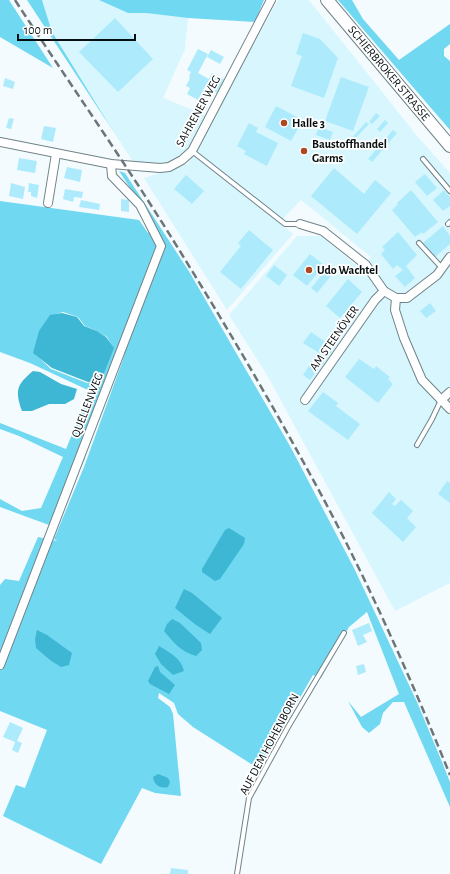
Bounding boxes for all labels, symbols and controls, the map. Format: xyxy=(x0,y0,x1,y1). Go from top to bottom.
scale bar xyxy=(18,16,135,42)
street label: SCHIERBROKER STRASSE xyxy=(346,23,432,123)
text: 100 m xyxy=(24,24,52,36)
street label: SAHRENER WEG xyxy=(174,73,222,149)
place label: Halle 3 xyxy=(292,117,325,129)
marker: Halle 3 xyxy=(279,118,289,128)
place label: Baustoffhandel Garms xyxy=(312,138,387,164)
marker: Baustoffhandel Garms xyxy=(299,146,309,156)
place label: Udo Wachtel xyxy=(317,264,378,276)
marker: Udo Wachtel xyxy=(304,265,314,275)
street label: AM STEENÖVER xyxy=(306,303,361,373)
street label: QUELLENWEG xyxy=(69,371,106,439)
street label: AUF DEM HOHENBORN xyxy=(237,691,301,797)

